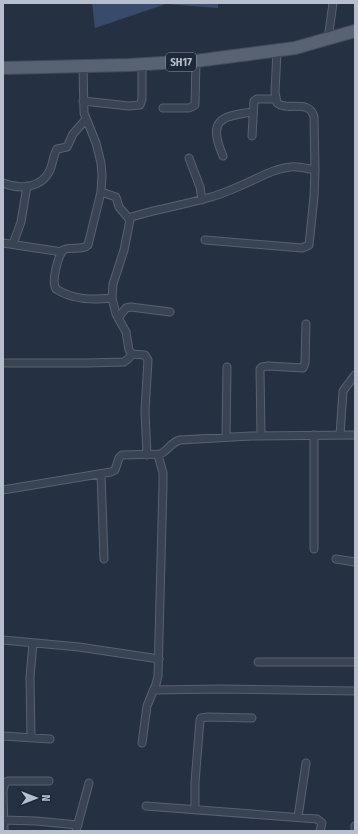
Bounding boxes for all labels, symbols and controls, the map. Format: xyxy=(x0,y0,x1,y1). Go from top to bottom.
road number: SH17 xyxy=(166,53,196,71)
north arrow xyxy=(16,778,56,818)
text: N xyxy=(39,795,52,801)

